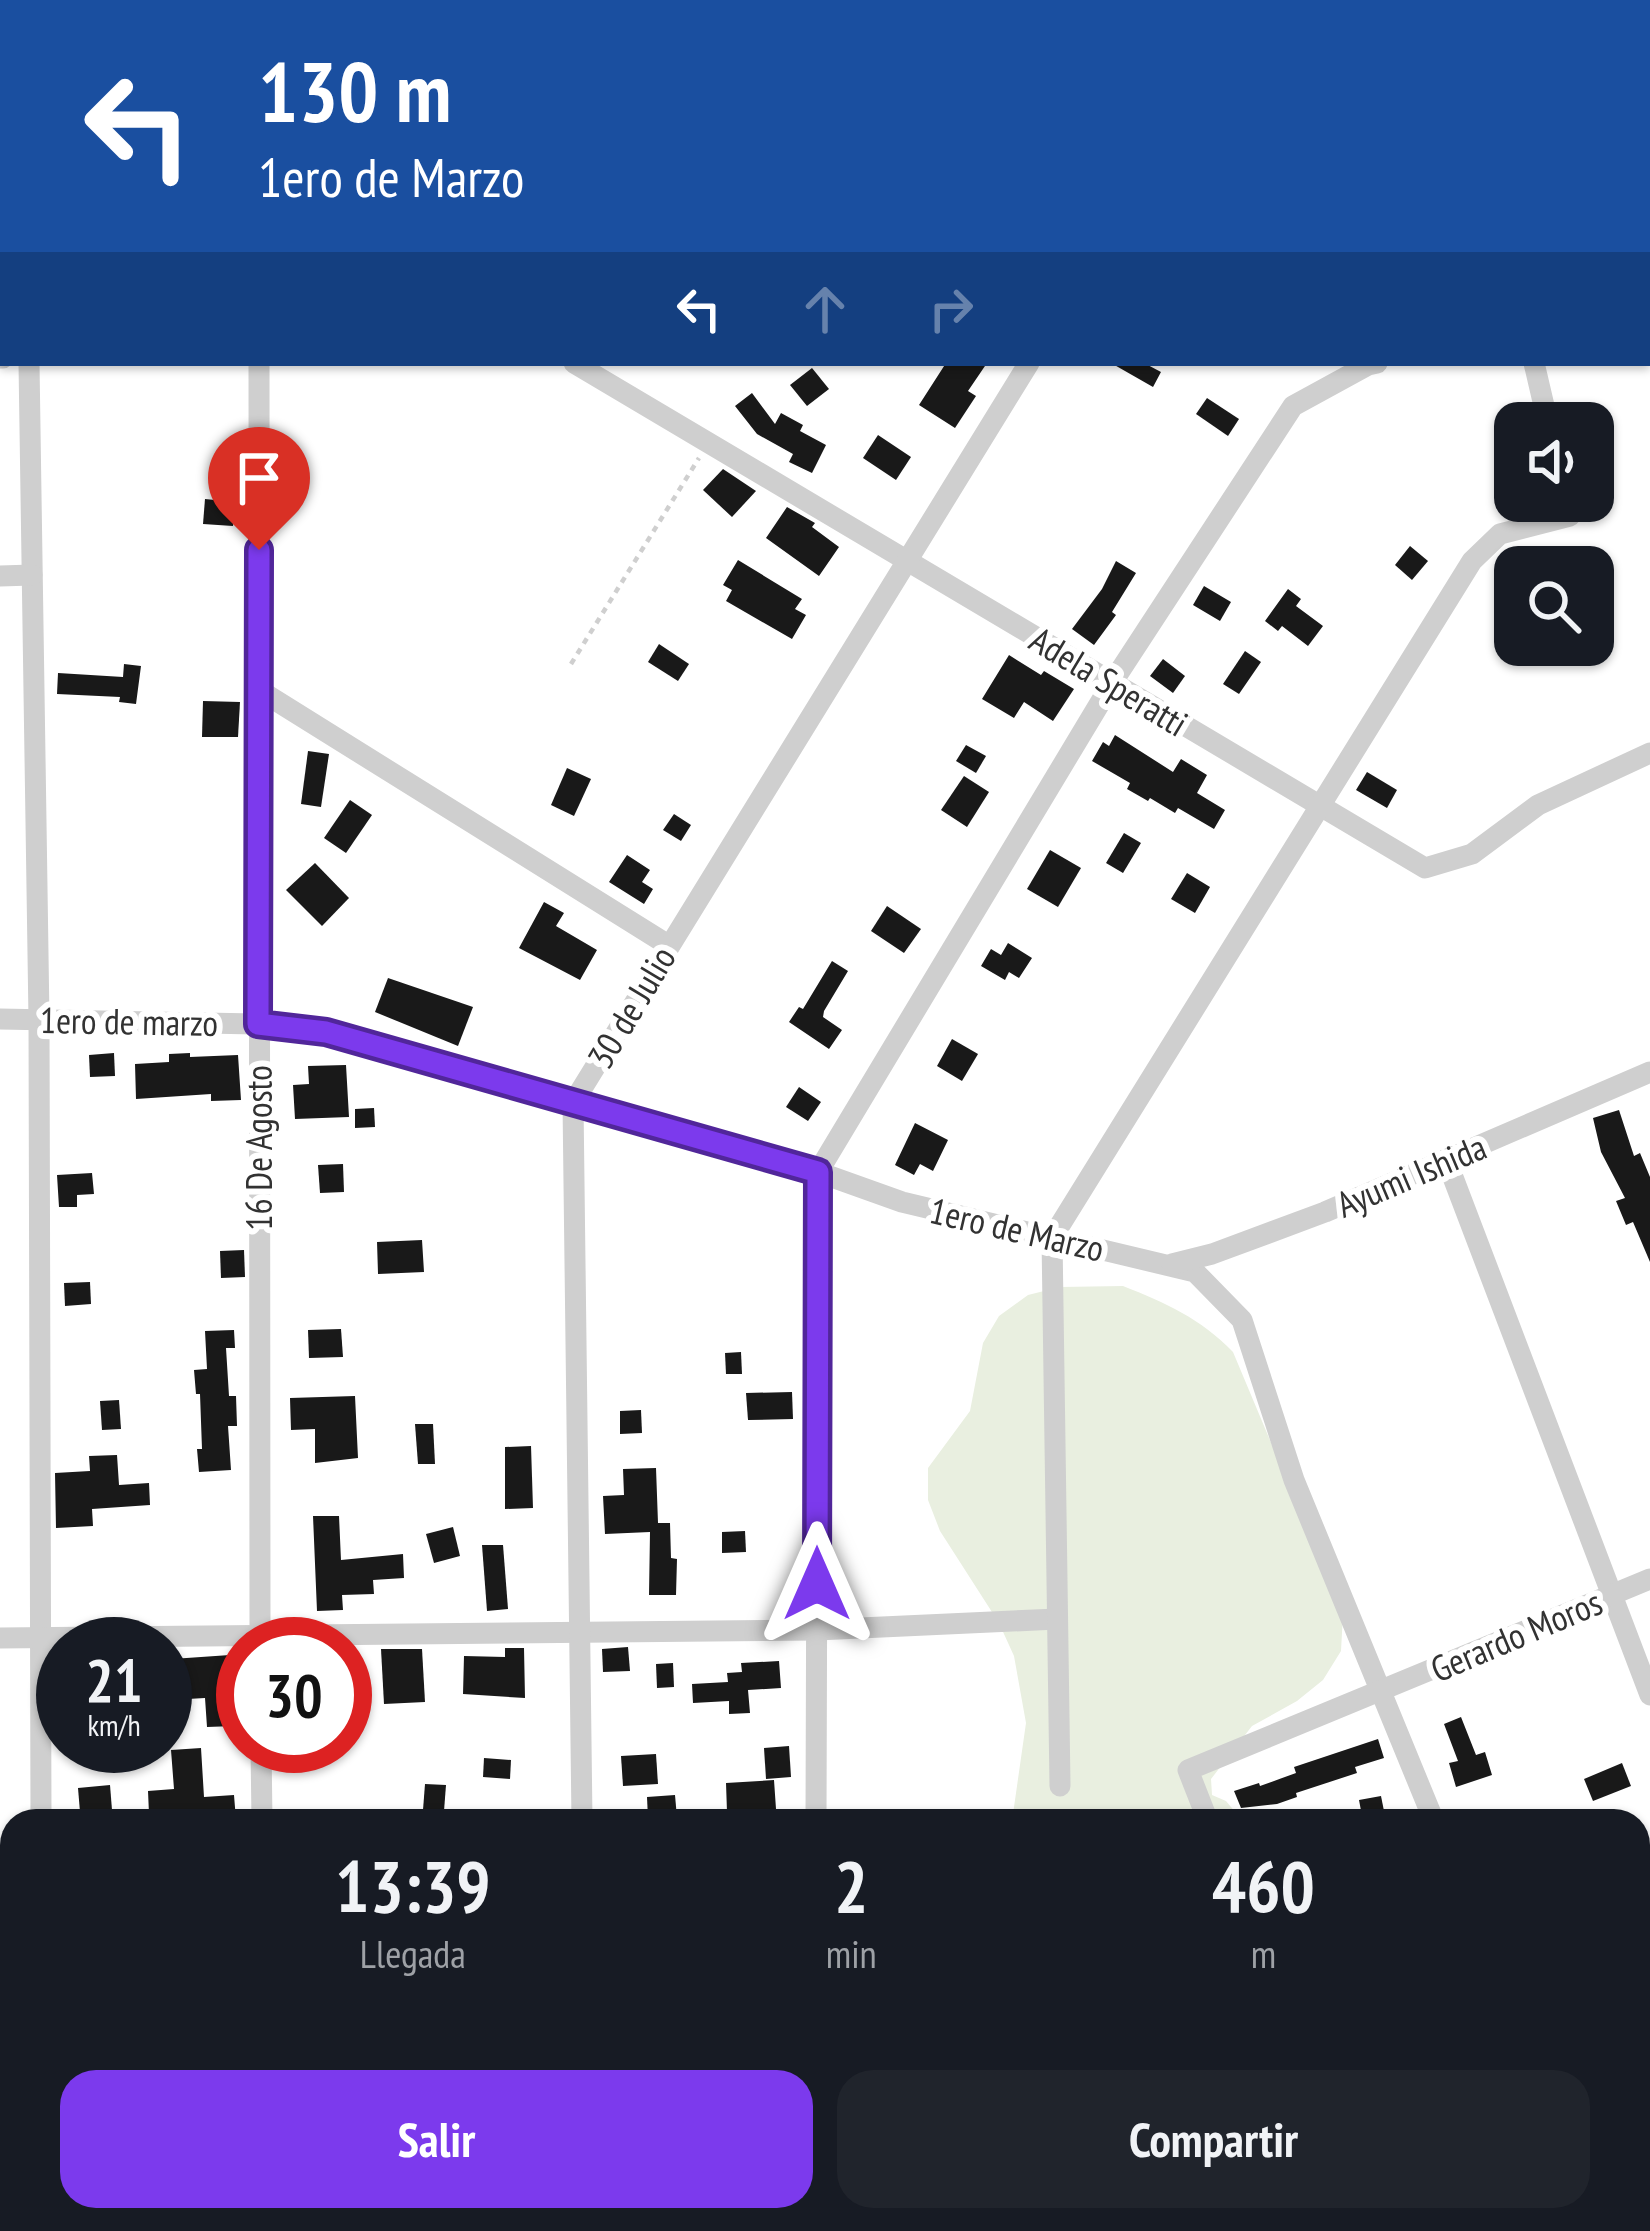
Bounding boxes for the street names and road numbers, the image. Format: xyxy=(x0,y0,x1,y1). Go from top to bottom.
street label: Adela Speratti xyxy=(1022,616,1196,746)
street label: 30 de Julio xyxy=(576,937,686,1077)
street label: 1ero de marzo xyxy=(40,996,218,1046)
street label: 16 De Agosto xyxy=(235,1065,282,1231)
street label: Ayumi Ishida xyxy=(1329,1122,1493,1228)
street label: 1ero de Marzo xyxy=(925,1186,1109,1272)
street label: Gerardo Moros xyxy=(1423,1578,1609,1692)

